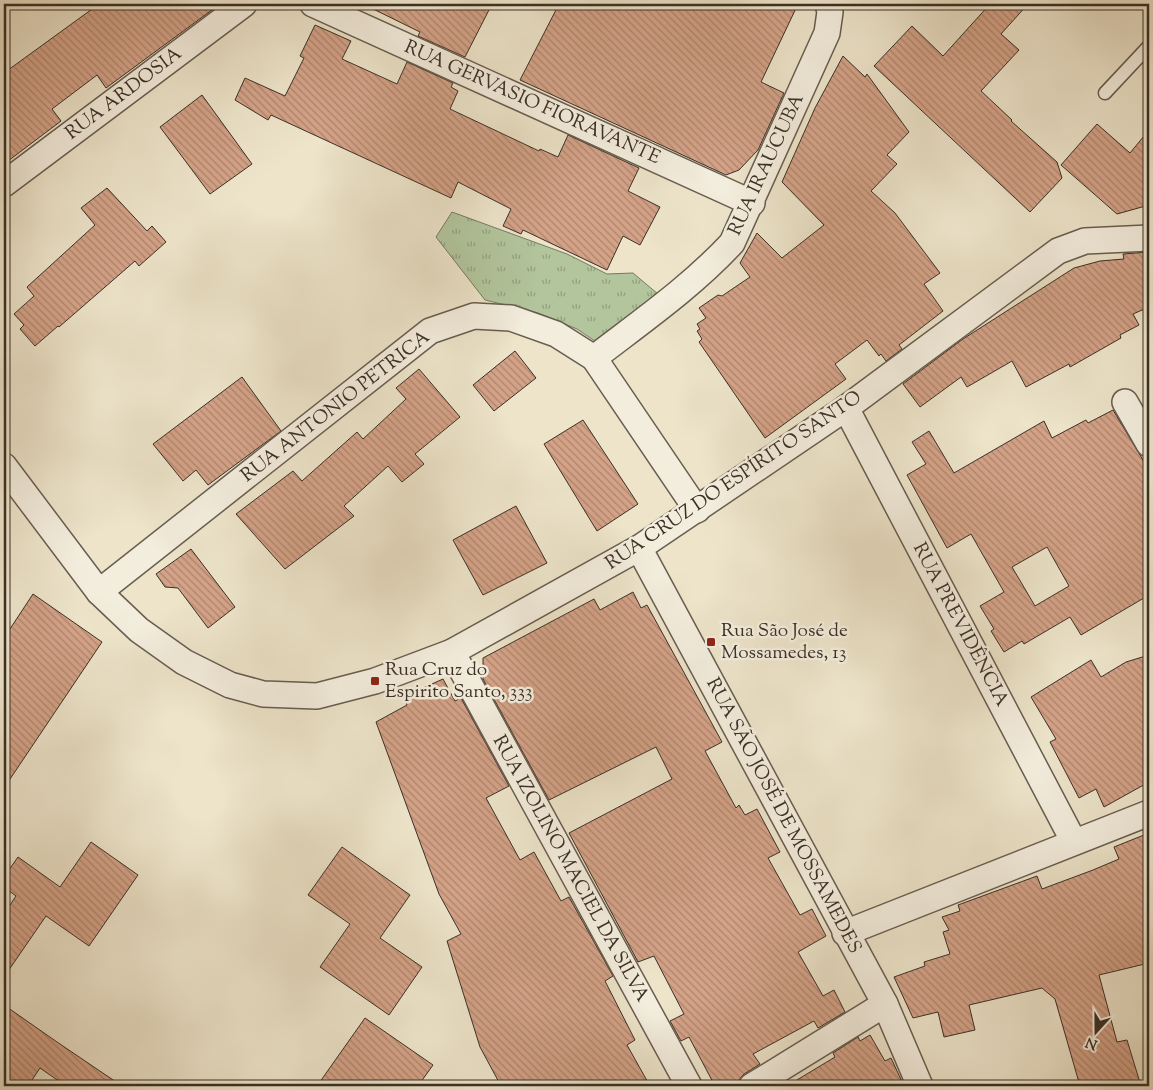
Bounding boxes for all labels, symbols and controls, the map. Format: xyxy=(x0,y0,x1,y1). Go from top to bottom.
street label: RUA GERVASIO FIORAVANTE xyxy=(400,34,665,172)
street label: RUA ARDOSIA xyxy=(60,41,188,147)
street label: RUA IRAUCUBA xyxy=(722,89,812,240)
street label: RUA ANTONIO PETRICA xyxy=(236,324,437,489)
street label: RUA CRUZ DO ESPÍRITO SANTO xyxy=(600,385,868,577)
street label: RUA PREVIDÊNCIA xyxy=(905,538,1015,712)
place label: Rua São José de Mossamedes, 13 xyxy=(721,618,848,667)
marker: Rua São José de Mossamedes, 13 xyxy=(705,636,717,648)
place label: Rua Cruz do Espirito Santo, 333 xyxy=(385,657,532,706)
street label: RUA SÃO JOSÉ DE MOSSAMEDES xyxy=(699,673,867,959)
marker: Rua Cruz do Espirito Santo, 333 xyxy=(369,675,381,687)
street label: RUA IZOLINO MACIEL DA SILVA xyxy=(485,731,655,1008)
north arrow xyxy=(1070,1008,1120,1058)
text: N xyxy=(1083,1031,1101,1054)

